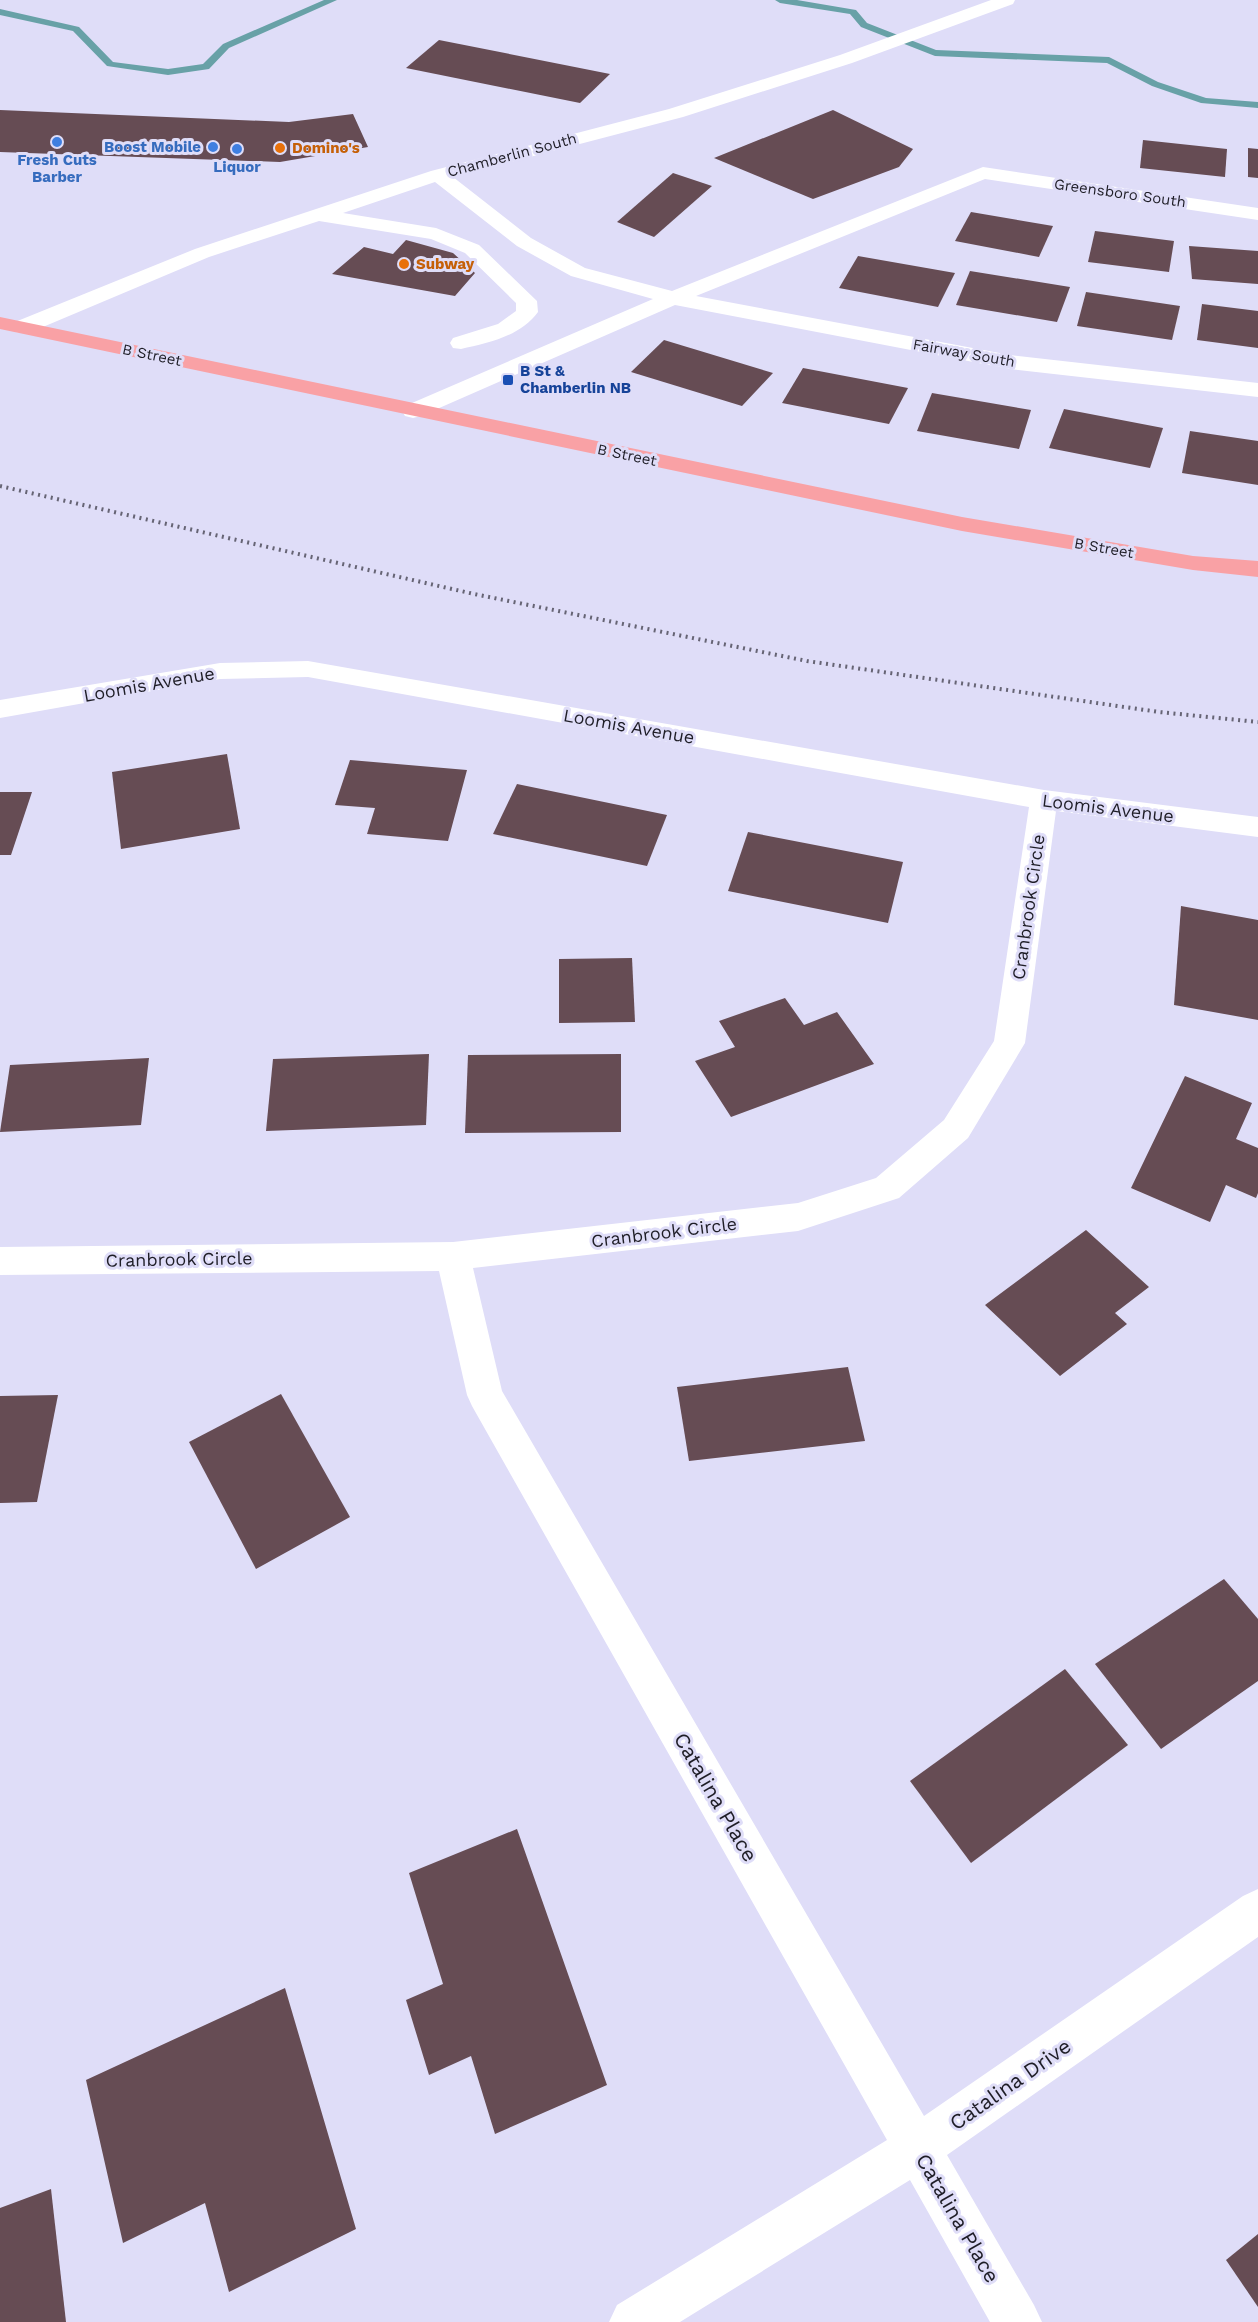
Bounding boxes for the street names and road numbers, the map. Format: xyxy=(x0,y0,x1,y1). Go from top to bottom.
street label: Chamberlin South xyxy=(445,129,579,181)
street label: Greensboro South xyxy=(1053,175,1187,211)
street label: Fairway South xyxy=(912,335,1016,371)
street label: B Street xyxy=(121,340,184,370)
street label: B Street xyxy=(596,440,659,470)
street label: B Street xyxy=(1073,534,1136,562)
street label: Loomis Avenue xyxy=(82,662,216,706)
street label: Loomis Avenue xyxy=(562,704,696,748)
street label: Loomis Avenue xyxy=(1041,789,1175,827)
street label: Cranbrook Circle xyxy=(1007,833,1049,981)
street label: Cranbrook Circle xyxy=(590,1213,738,1251)
street label: Cranbrook Circle xyxy=(105,1247,253,1271)
street label: Catalina Place xyxy=(669,1728,763,1866)
street label: Catalina Drive xyxy=(945,2033,1075,2135)
street label: Catalina Place xyxy=(911,2149,1005,2287)

